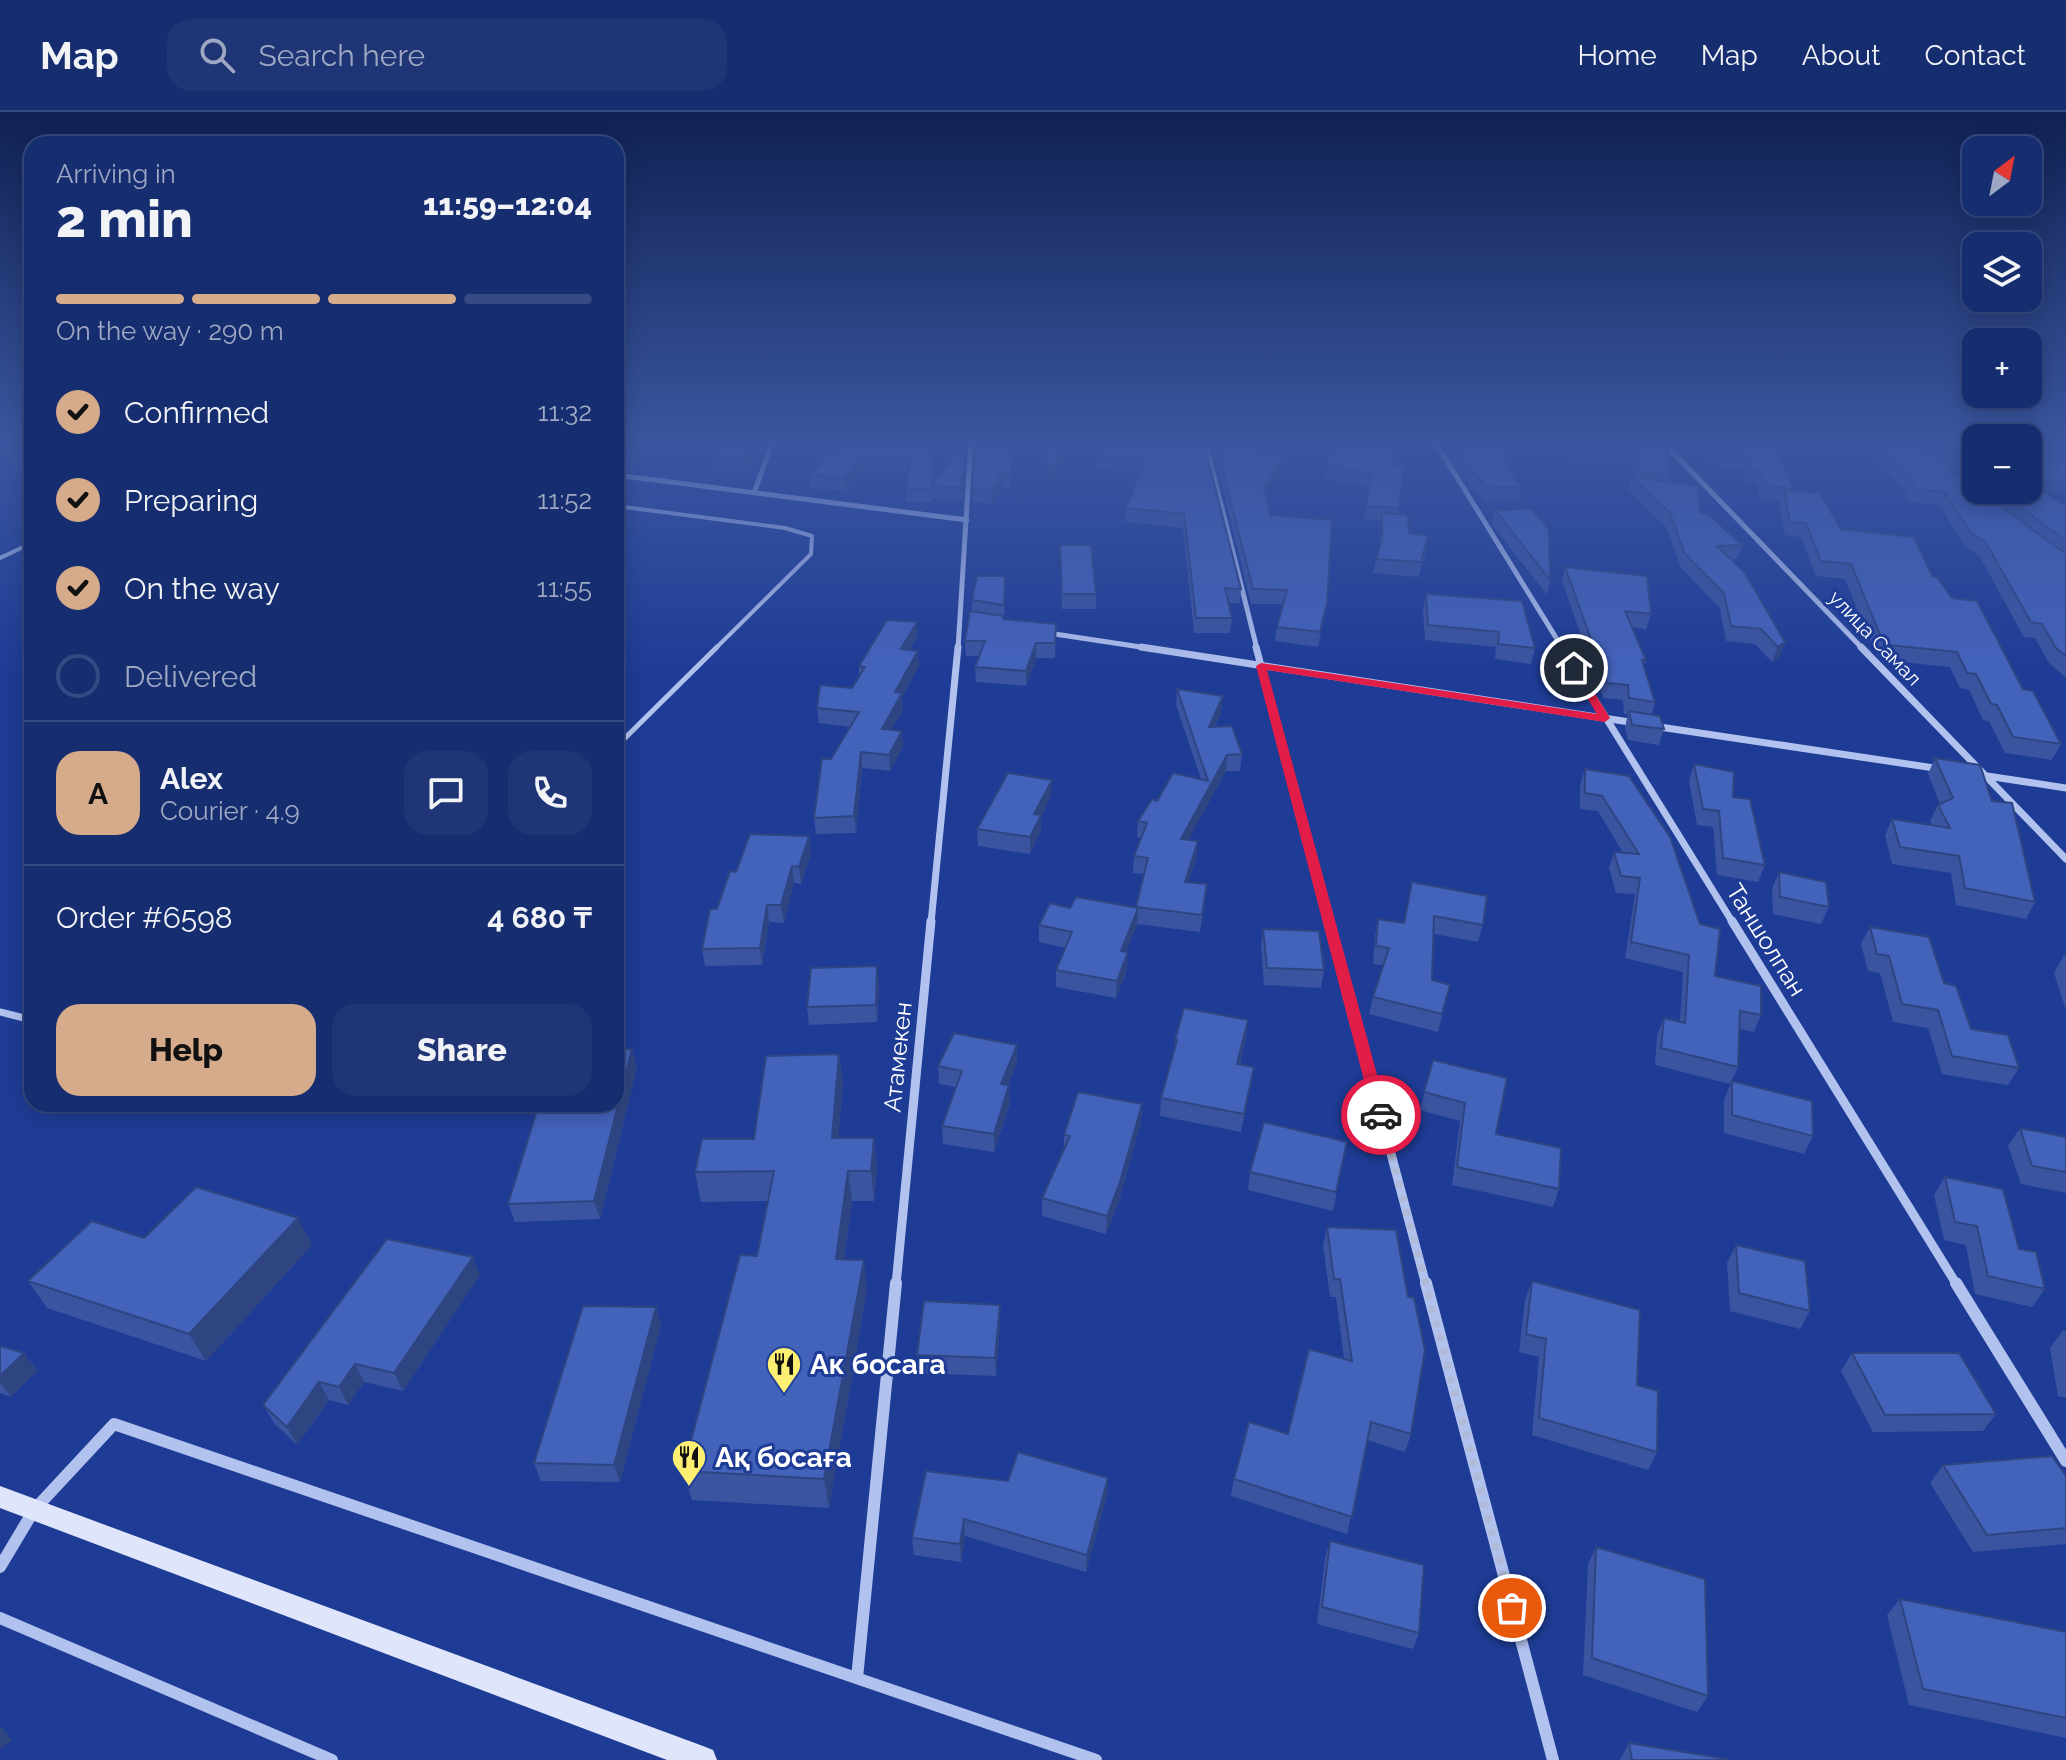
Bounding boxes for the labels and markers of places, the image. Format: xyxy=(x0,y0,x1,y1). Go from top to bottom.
pin xyxy=(1540,634,1608,702)
restaurant icon: Ак босага xyxy=(765,1345,803,1395)
place label: Ак босага xyxy=(810,1348,946,1381)
restaurant icon: Ақ босаға xyxy=(670,1438,708,1488)
place label: Ақ босаға xyxy=(715,1441,852,1474)
pin xyxy=(1478,1574,1546,1642)

